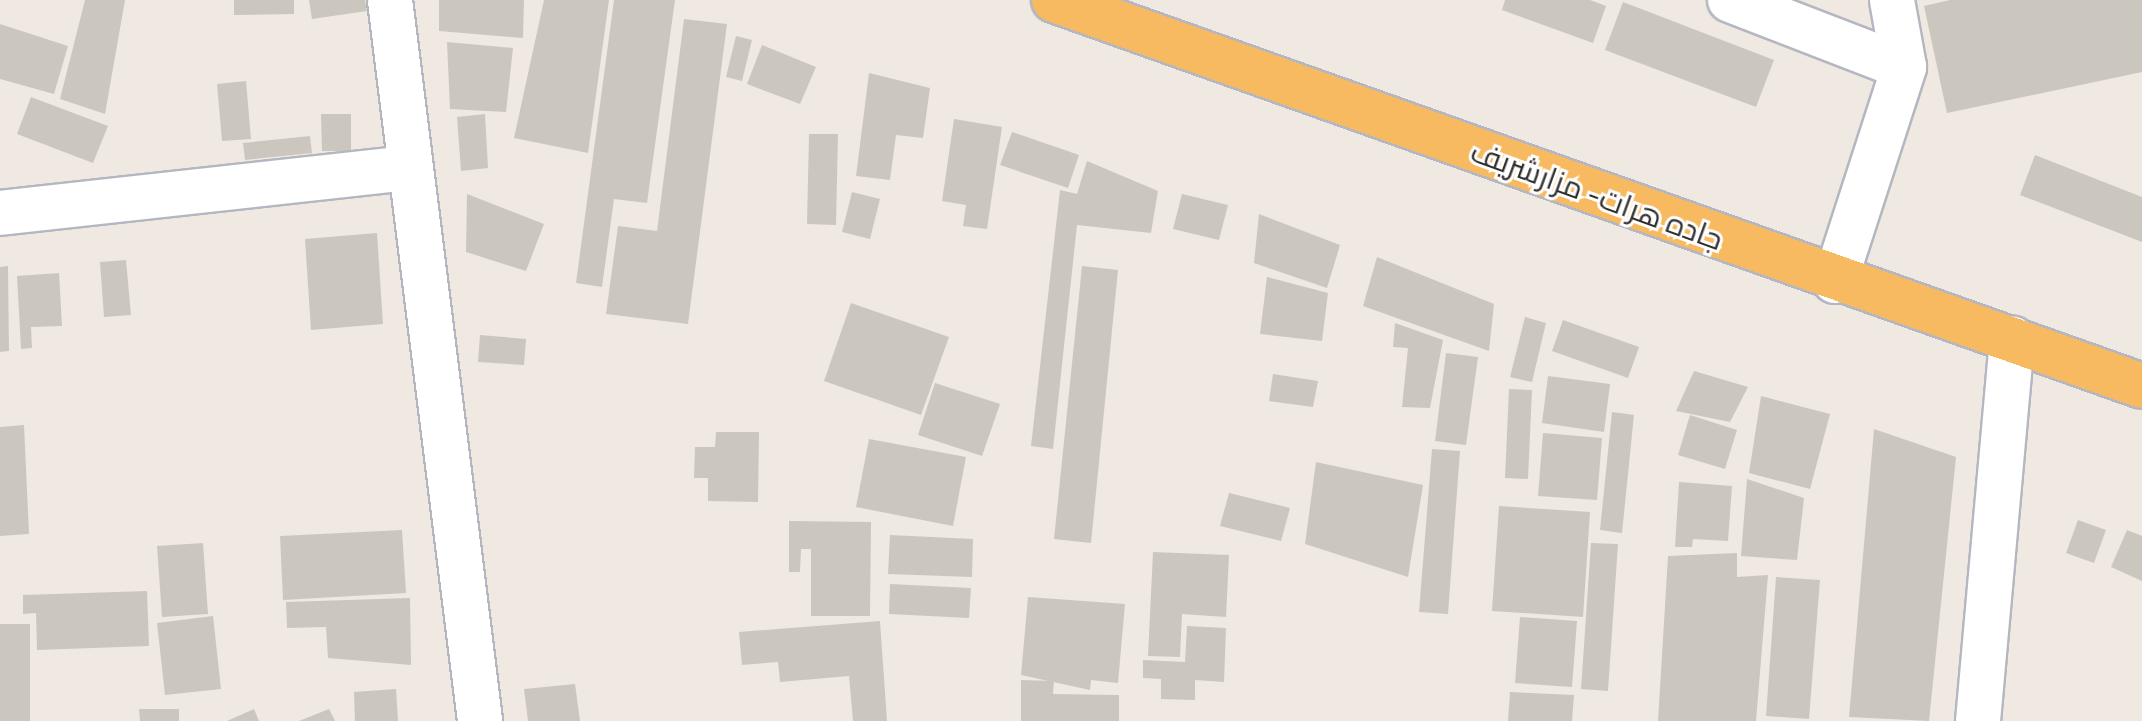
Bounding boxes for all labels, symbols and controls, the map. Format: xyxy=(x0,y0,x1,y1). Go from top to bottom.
street label: جاده هرات- مزارشریف xyxy=(1466,133,1728,257)

